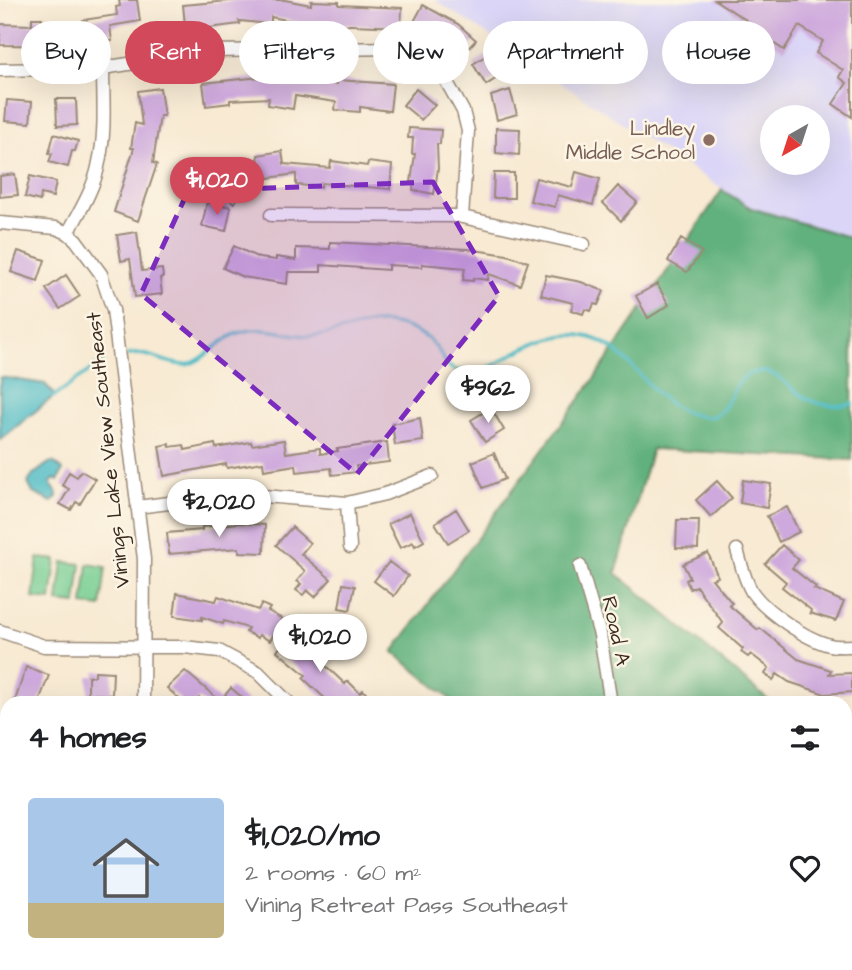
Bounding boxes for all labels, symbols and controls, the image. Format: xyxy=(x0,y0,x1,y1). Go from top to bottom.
chip: Buy xyxy=(21,21,111,84)
chip: Rent xyxy=(125,21,225,84)
chip: Filters xyxy=(239,21,359,84)
chip: New xyxy=(373,21,469,84)
chip: Apartment xyxy=(483,21,648,84)
chip: House xyxy=(662,21,775,84)
north arrow xyxy=(760,105,830,175)
map controls xyxy=(760,105,830,175)
place label: Lindley Middle School xyxy=(566,114,695,167)
marker: Lindley Middle School xyxy=(701,132,717,148)
pin: $1,020 xyxy=(160,158,274,217)
text: $1,020 xyxy=(186,164,248,196)
street label: Vinings Lake View Southeast xyxy=(79,310,139,589)
pin: $962 xyxy=(447,366,529,425)
text: $962 xyxy=(461,372,515,404)
pin: $2,020 xyxy=(162,480,276,539)
text: $2,020 xyxy=(183,486,255,518)
street label: Road A xyxy=(595,594,638,669)
pin: $1,020 xyxy=(263,614,377,674)
text: $1,020 xyxy=(289,621,351,653)
text: 4 homes xyxy=(28,717,147,759)
icon: filters xyxy=(786,719,824,757)
text: $1,020/mo xyxy=(245,815,380,857)
icon: home xyxy=(84,826,168,910)
icon: heart xyxy=(786,849,824,887)
text: 2 rooms · 60 m² xyxy=(245,857,422,889)
text: Vining Retreat Pass Southeast xyxy=(245,889,568,921)

